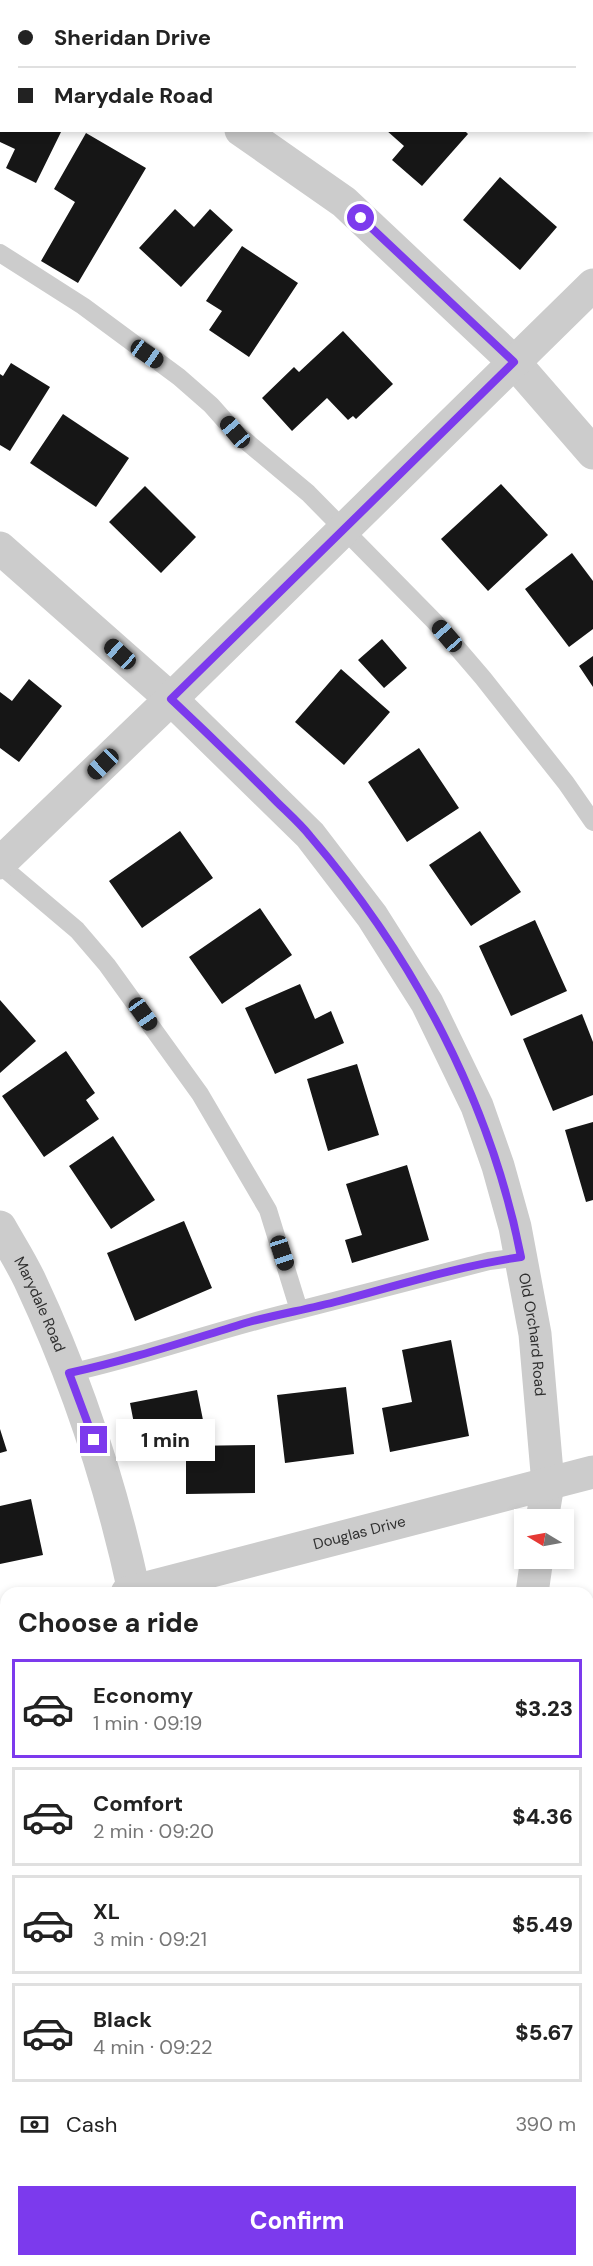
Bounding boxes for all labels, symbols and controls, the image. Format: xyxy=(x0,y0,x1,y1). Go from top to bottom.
text: Sheridan Drive xyxy=(54,23,211,52)
text: Marydale Road xyxy=(54,81,213,110)
route start xyxy=(347,204,374,231)
car xyxy=(127,336,167,372)
car xyxy=(217,412,253,452)
car xyxy=(428,617,466,655)
car xyxy=(101,635,139,673)
car xyxy=(84,745,122,783)
car xyxy=(125,994,161,1034)
car xyxy=(268,1233,296,1273)
street label: Marydale Road xyxy=(9,1253,70,1355)
street label: Old Orchard Road xyxy=(514,1271,550,1397)
callout: 1 min xyxy=(115,1419,214,1461)
route end xyxy=(80,1426,107,1453)
text: 1 min xyxy=(141,1427,190,1453)
north arrow xyxy=(514,1509,574,1569)
map controls xyxy=(514,1509,574,1569)
street label: Douglas Drive xyxy=(311,1511,408,1554)
text: Choose a ride xyxy=(18,1605,199,1640)
text: Economy xyxy=(93,1681,193,1710)
icon: car xyxy=(21,1682,75,1736)
text: $3.23 xyxy=(515,1694,573,1723)
text: 1 min · 09:19 xyxy=(93,1710,202,1736)
text: Comfort xyxy=(93,1789,183,1818)
icon: car xyxy=(21,1790,75,1844)
text: $4.36 xyxy=(512,1802,573,1831)
text: 2 min · 09:20 xyxy=(93,1818,214,1844)
text: XL xyxy=(93,1897,120,1926)
icon: car xyxy=(21,1898,75,1952)
text: $5.49 xyxy=(512,1910,573,1939)
text: 3 min · 09:21 xyxy=(93,1926,207,1952)
text: Black xyxy=(93,2005,152,2034)
icon: car xyxy=(21,2006,75,2060)
text: $5.67 xyxy=(515,2018,573,2047)
text: 4 min · 09:22 xyxy=(93,2034,212,2060)
icon: cash xyxy=(18,2108,51,2141)
text: Cash xyxy=(66,2110,117,2139)
text: 390 m xyxy=(515,2111,576,2137)
button: Confirm xyxy=(18,2186,576,2255)

